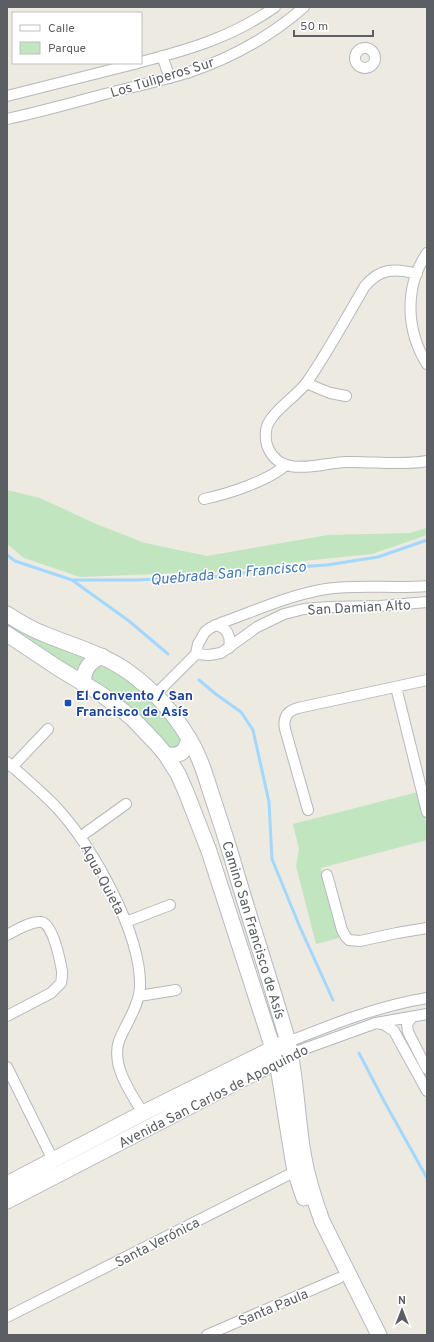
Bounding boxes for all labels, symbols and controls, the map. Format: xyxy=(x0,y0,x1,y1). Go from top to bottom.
legend xyxy=(12,12,142,64)
scale bar xyxy=(294,12,373,38)
text: 50 m xyxy=(300,19,328,35)
text: Calle xyxy=(48,21,75,37)
text: Parque xyxy=(48,41,86,57)
street label: Los Tuliperos Sur xyxy=(108,54,217,102)
water label: Quebrada San Francisco xyxy=(150,558,307,591)
street label: San Damian Alto xyxy=(307,597,411,620)
place label: El Convento / San Francisco de Asís xyxy=(76,688,193,721)
marker: El Convento / San Francisco de Asís xyxy=(63,698,73,708)
street label: Camino San Francisco de Asís xyxy=(217,839,288,1022)
street label: Agua Quieta xyxy=(76,842,127,918)
street label: Avenida San Carlos de Apoquindo xyxy=(116,1042,312,1153)
street label: Santa Verónica xyxy=(112,1215,203,1272)
street label: Santa Paula xyxy=(236,1286,311,1331)
north arrow xyxy=(382,1290,422,1330)
text: N xyxy=(398,1294,406,1308)

